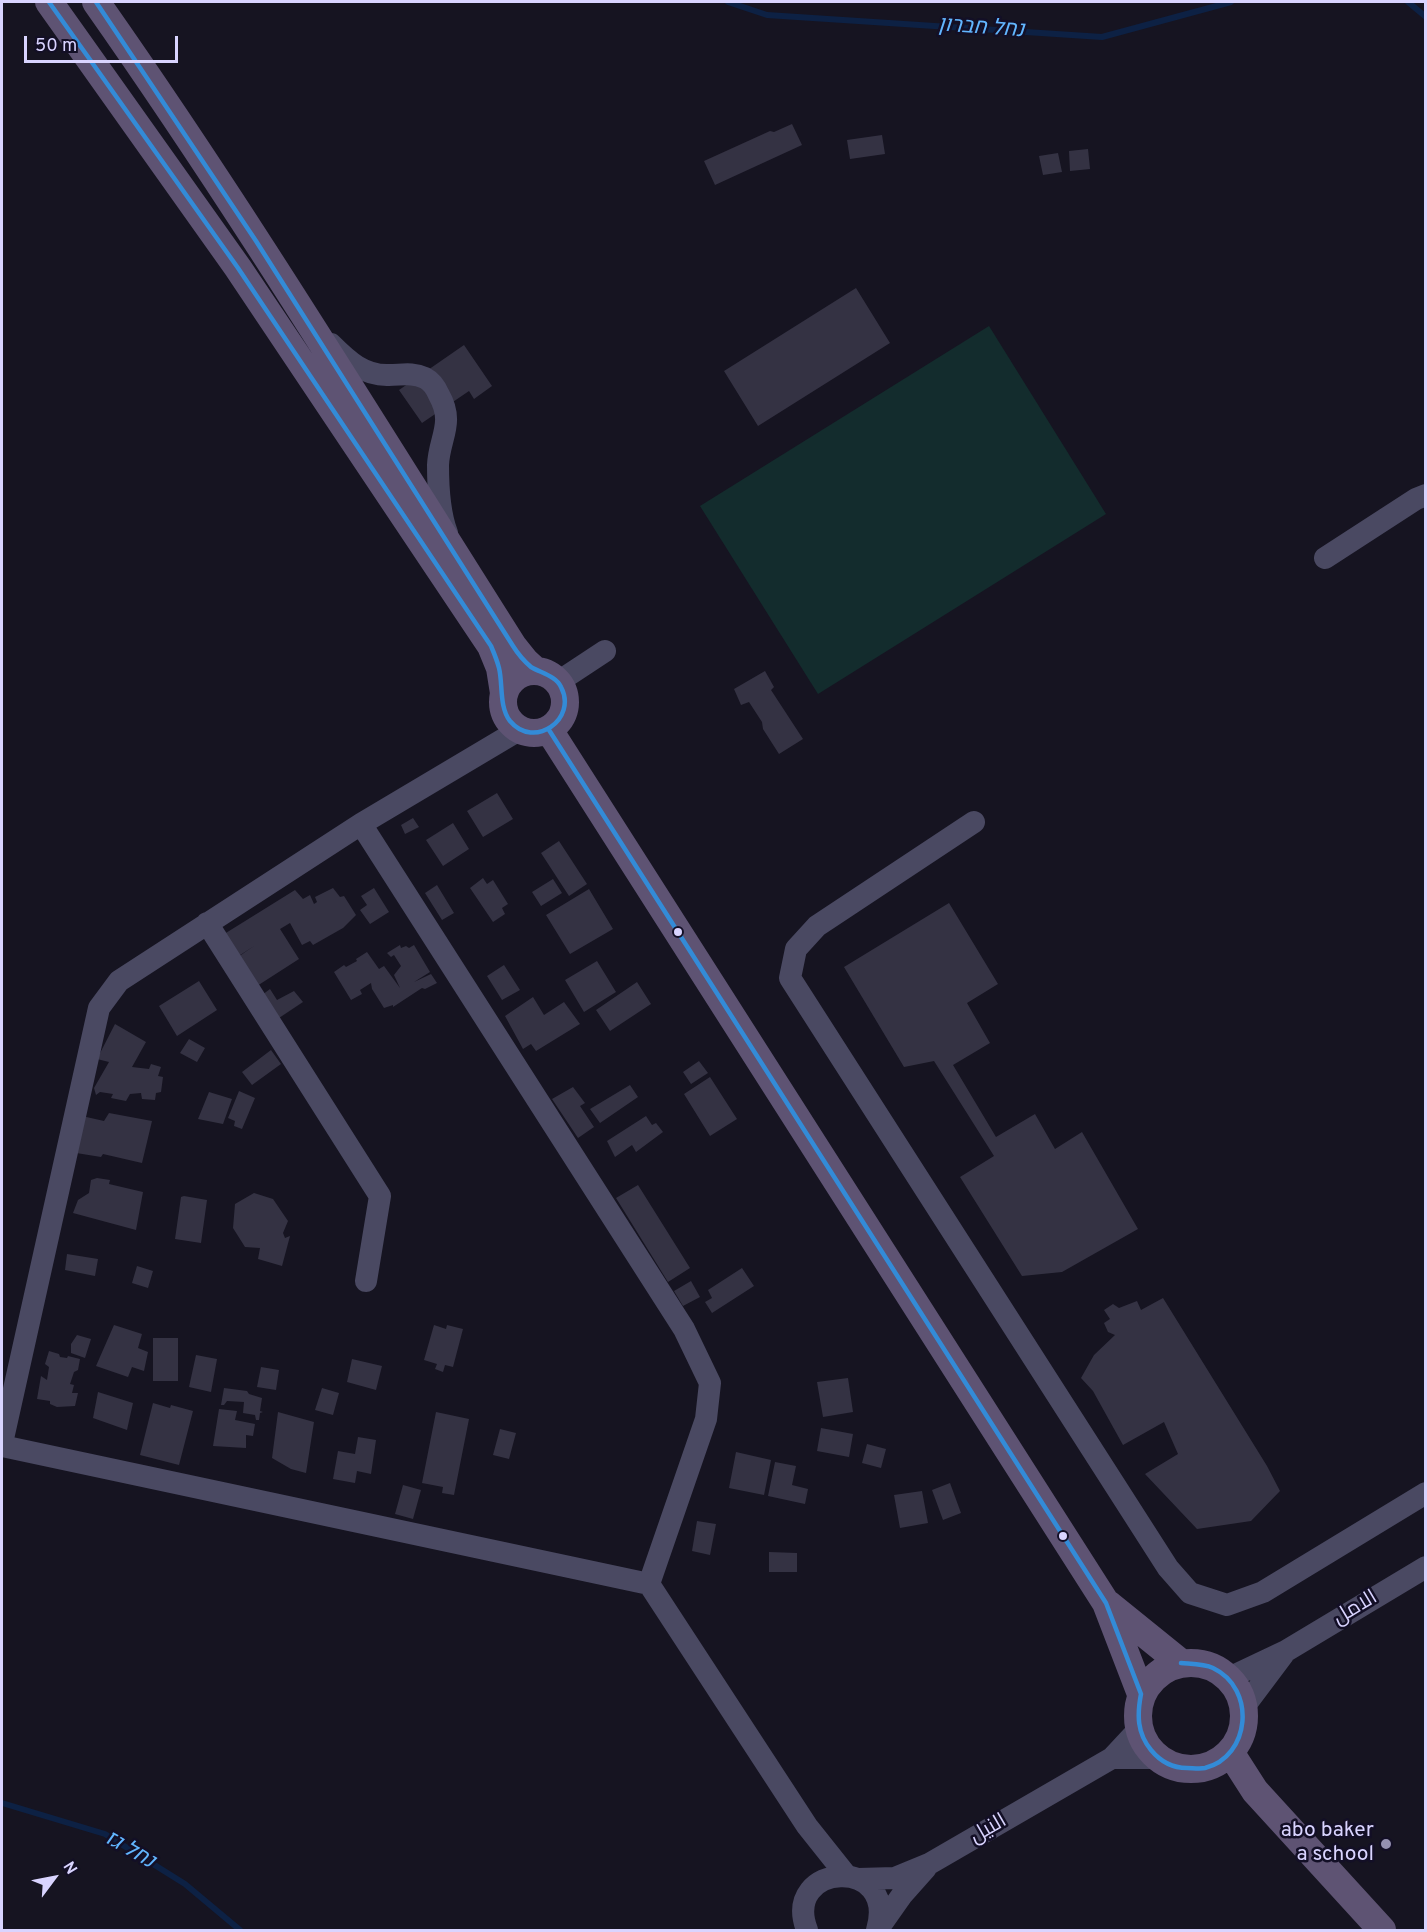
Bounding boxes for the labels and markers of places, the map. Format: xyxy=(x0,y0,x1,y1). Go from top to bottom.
unlabelled marker xyxy=(672,926,684,938)
unlabelled marker xyxy=(1057,1530,1069,1542)
place label: abo baker a school xyxy=(1281,1819,1374,1869)
marker: abo baker a school xyxy=(1379,1837,1393,1851)

